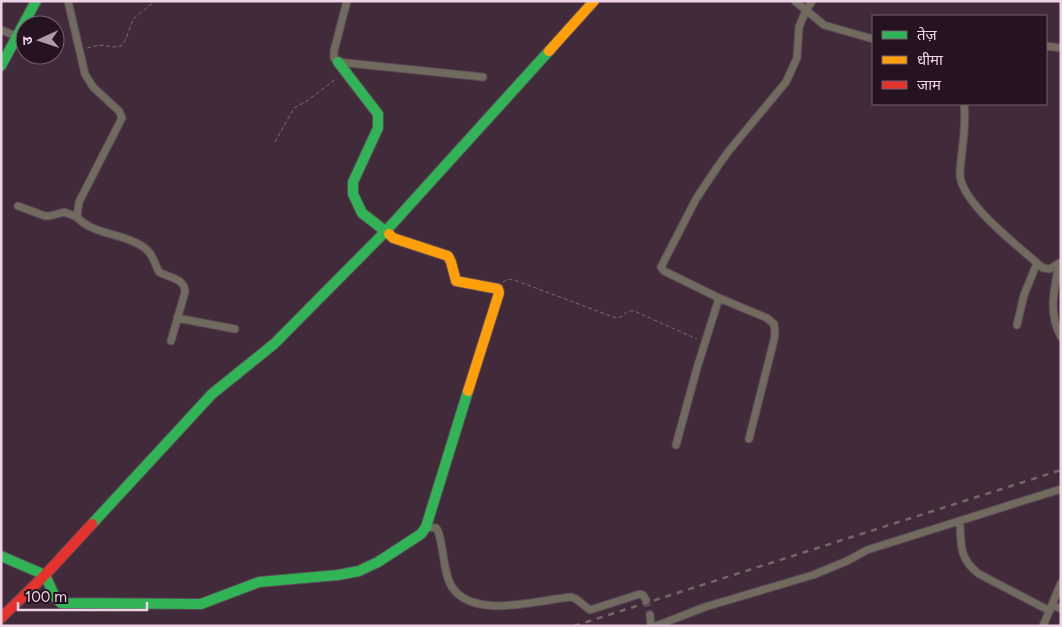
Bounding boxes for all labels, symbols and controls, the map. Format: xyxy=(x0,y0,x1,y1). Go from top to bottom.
north arrow xyxy=(15,15,65,65)
legend xyxy=(872,15,1047,105)
text: तेज़ xyxy=(917,26,938,44)
text: उ xyxy=(19,35,36,45)
text: धीमा xyxy=(917,51,944,69)
text: जाम xyxy=(917,76,942,94)
scale bar xyxy=(18,580,146,612)
text: 100 m xyxy=(25,588,67,606)

